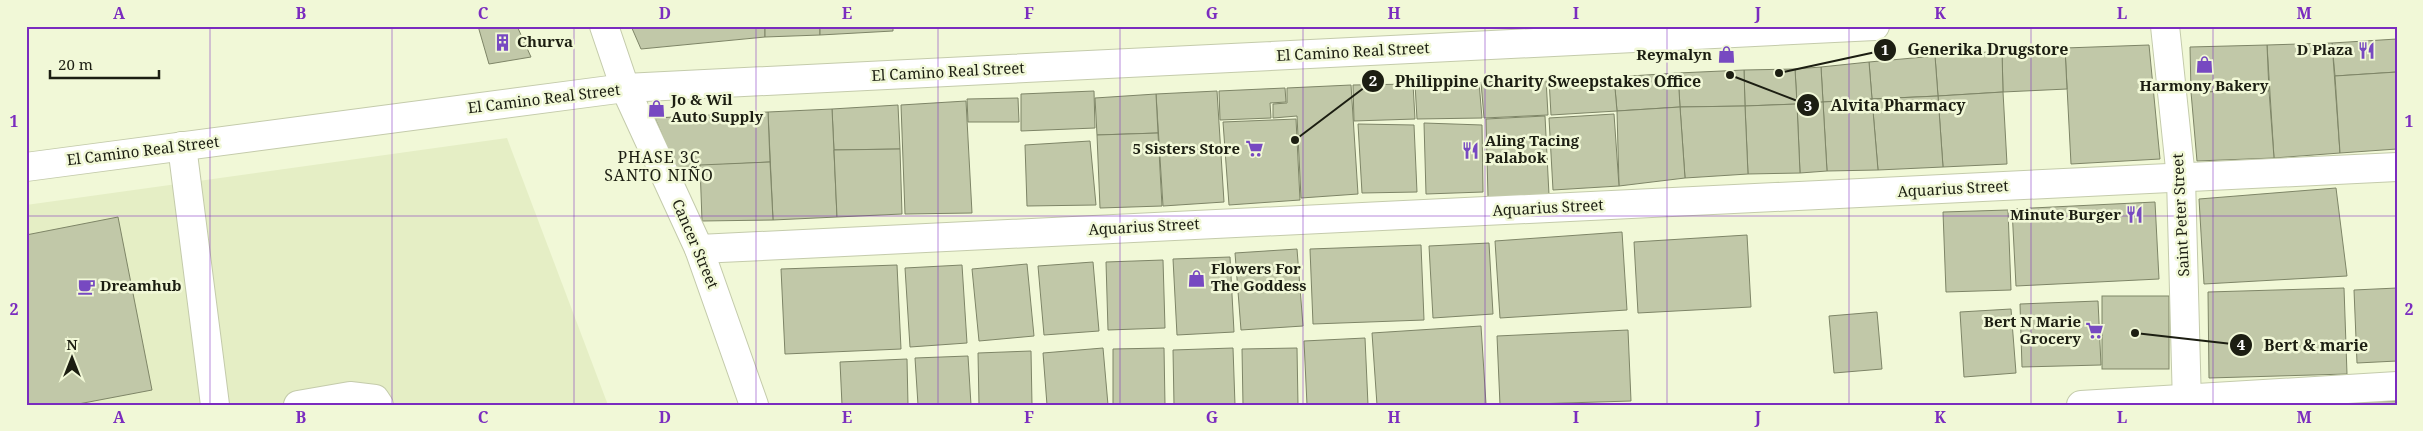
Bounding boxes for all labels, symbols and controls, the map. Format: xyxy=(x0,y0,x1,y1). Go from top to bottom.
text: A xyxy=(113,2,126,24)
text: B xyxy=(296,2,307,24)
text: C xyxy=(478,2,489,24)
text: D xyxy=(659,2,671,24)
text: E xyxy=(842,2,852,24)
text: F xyxy=(1024,2,1034,24)
text: G xyxy=(1206,2,1218,24)
text: H xyxy=(1387,2,1401,24)
text: I xyxy=(1573,2,1579,24)
text: J xyxy=(1754,2,1762,24)
text: K xyxy=(1934,2,1946,24)
text: L xyxy=(2117,2,2127,24)
text: M xyxy=(2296,2,2312,24)
place label: Churva xyxy=(517,31,573,51)
building icon: Churva xyxy=(493,32,513,52)
callout: Generika Drugstore xyxy=(1873,34,2079,65)
street label: El Camino Real Street xyxy=(1276,37,1430,65)
text: Generika Drugstore xyxy=(1907,38,2069,60)
text: 1 xyxy=(1881,39,1889,59)
place label: D Plaza xyxy=(2297,39,2353,59)
restaurant icon: D Plaza xyxy=(2357,40,2377,60)
place label: Reymalyn xyxy=(1636,44,1712,64)
shop icon: Reymalyn xyxy=(1716,45,1736,65)
scale bar xyxy=(50,48,159,80)
text: 20 m xyxy=(58,54,93,74)
shop icon: Harmony Bakery xyxy=(2194,55,2214,75)
street label: El Camino Real Street xyxy=(871,57,1025,85)
callout: Philippine Charity Sweepstakes Office xyxy=(1360,66,1712,97)
text: 2 xyxy=(1369,70,1377,90)
text: Philippine Charity Sweepstakes Office xyxy=(1395,70,1701,92)
place label: Harmony Bakery xyxy=(2140,75,2269,95)
street label: El Camino Real Street xyxy=(467,79,621,117)
place label: Jo & Wil Auto Supply xyxy=(670,89,764,126)
callout: Alvita Pharmacy xyxy=(1795,90,1975,121)
text: Alvita Pharmacy xyxy=(1830,94,1966,116)
text: 3 xyxy=(1804,95,1812,115)
shop icon: Jo & Wil Auto Supply xyxy=(647,99,667,119)
text: 1 xyxy=(9,110,19,132)
text: 1 xyxy=(2404,110,2414,132)
place label: Aling Tacing Palabok xyxy=(1485,130,1580,167)
street label: El Camino Real Street xyxy=(66,131,220,169)
place label: 5 Sisters Store xyxy=(1132,138,1240,158)
supermarket icon: 5 Sisters Store xyxy=(1244,139,1264,159)
restaurant icon: Aling Tacing Palabok xyxy=(1461,140,1481,160)
district label: PHASE 3C SANTO NIÑO xyxy=(604,146,714,186)
street label: Saint Peter Street xyxy=(2167,153,2193,277)
street label: Aquarius Street xyxy=(1897,175,2009,201)
street label: Aquarius Street xyxy=(1492,194,1604,220)
street label: Cancer Street xyxy=(668,196,724,291)
place label: Minute Burger xyxy=(2010,204,2121,224)
restaurant icon: Minute Burger xyxy=(2125,205,2145,225)
street label: Aquarius Street xyxy=(1088,213,1200,239)
place label: Flowers For The Goddess xyxy=(1211,258,1307,295)
shop icon: Flowers For The Goddess xyxy=(1187,268,1207,288)
place label: Dreamhub xyxy=(100,275,182,295)
cafe icon: Dreamhub xyxy=(76,276,96,296)
text: 2 xyxy=(9,298,19,320)
text: 2 xyxy=(2404,298,2414,320)
place label: Bert N Marie Grocery xyxy=(1984,311,2081,348)
supermarket icon: Bert N Marie Grocery xyxy=(2085,321,2105,341)
callout: Bert & marie xyxy=(2229,329,2378,360)
north arrow xyxy=(48,334,98,384)
text: 4 xyxy=(2237,334,2246,354)
text: Bert & marie xyxy=(2264,334,2368,356)
text: N xyxy=(66,335,78,354)
text: A xyxy=(113,406,126,428)
text: B xyxy=(296,406,307,428)
text: C xyxy=(478,406,489,428)
text: D xyxy=(659,406,671,428)
text: E xyxy=(842,406,852,428)
text: F xyxy=(1024,406,1034,428)
text: G xyxy=(1206,406,1218,428)
text: H xyxy=(1387,406,1401,428)
text: I xyxy=(1573,406,1579,428)
text: J xyxy=(1754,406,1762,428)
text: K xyxy=(1934,406,1946,428)
text: L xyxy=(2117,406,2127,428)
text: M xyxy=(2296,406,2312,428)

